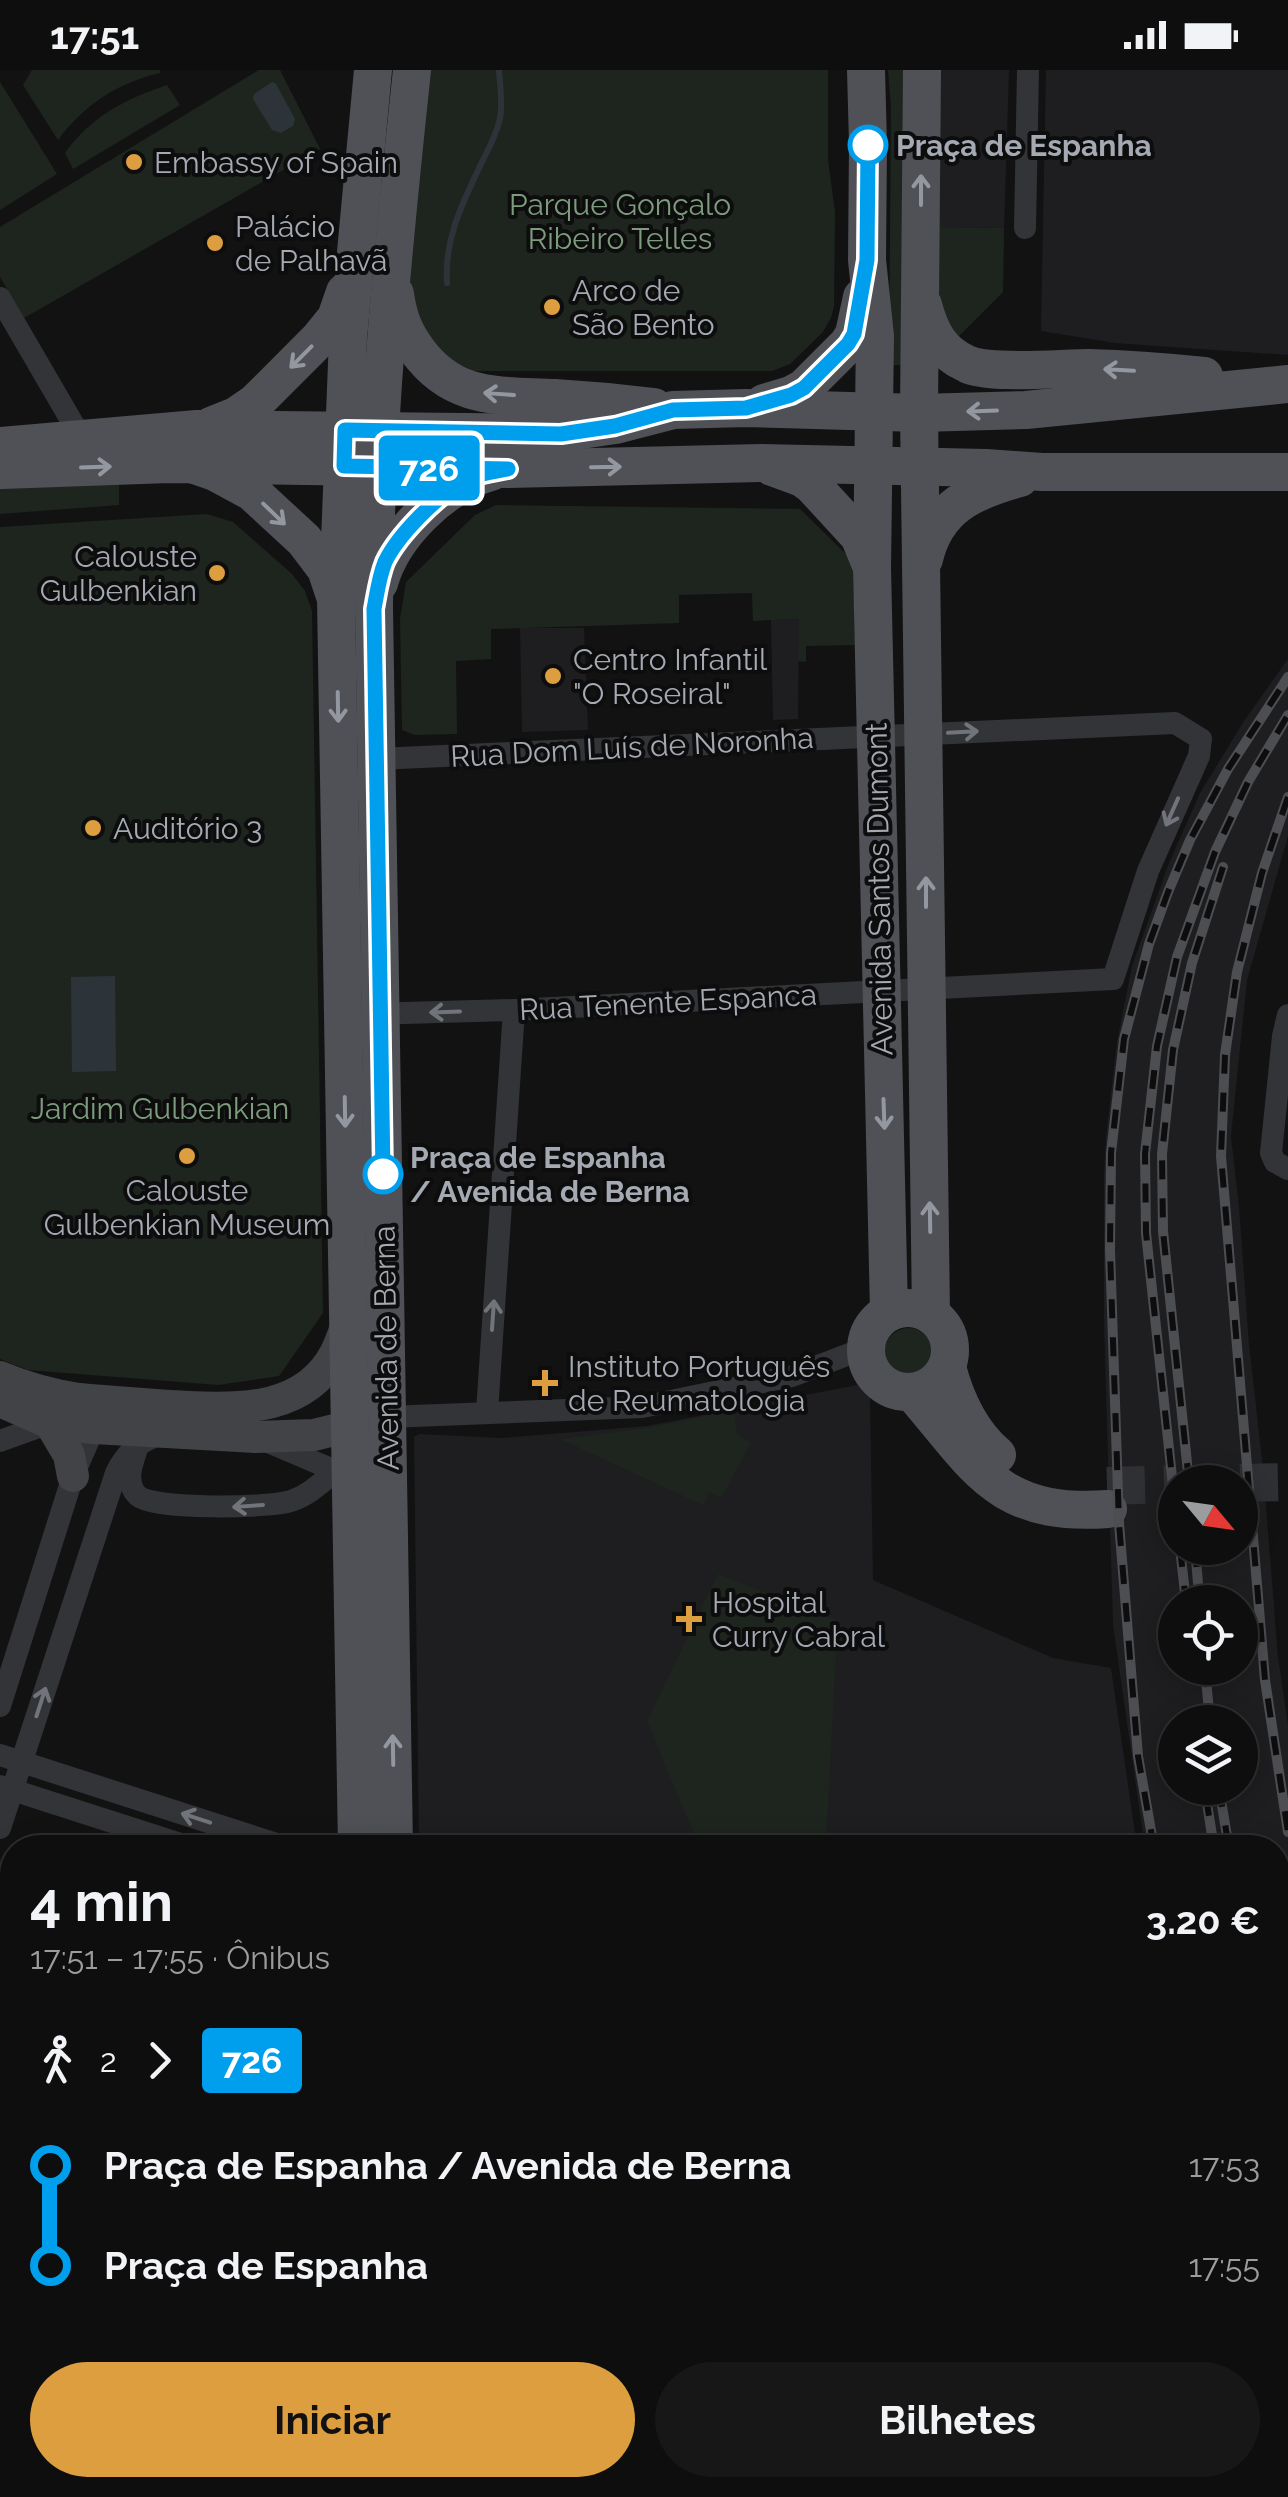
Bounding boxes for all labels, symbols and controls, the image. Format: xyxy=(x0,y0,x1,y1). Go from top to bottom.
text: 17:51 xyxy=(50,13,139,58)
marker: Praça de Espanha xyxy=(849,126,887,164)
place label: Praça de Espanha xyxy=(896,128,1152,163)
place label: Embassy of Spain xyxy=(154,145,398,180)
marker: Embassy of Spain xyxy=(123,151,145,173)
one-way arrow xyxy=(912,175,930,208)
park label: Parque Gonçalo Ribeiro Telles xyxy=(509,187,731,256)
place label: Palácio de Palhavã xyxy=(235,209,387,278)
marker: Palácio de Palhavã xyxy=(204,232,226,254)
place label: Arco de São Bento xyxy=(572,273,715,342)
marker: Arco de São Bento xyxy=(541,296,563,318)
one-way arrow xyxy=(290,344,314,368)
one-way arrow xyxy=(1104,360,1136,379)
one-way arrow xyxy=(484,385,516,404)
one-way arrow xyxy=(966,402,998,421)
line badge: 726 xyxy=(372,436,486,500)
text: 726 xyxy=(399,448,459,489)
one-way arrow xyxy=(80,457,112,476)
one-way arrow xyxy=(589,457,621,476)
one-way arrow xyxy=(262,501,286,525)
place label: Calouste Gulbenkian xyxy=(40,539,197,608)
marker: Calouste Gulbenkian xyxy=(206,562,228,584)
place label: Centro Infantil "O Roseiral" xyxy=(573,642,768,711)
marker: Centro Infantil "O Roseiral" xyxy=(542,665,564,687)
one-way arrow xyxy=(328,690,348,723)
street label: Rua Dom Luís de Noronha xyxy=(450,720,814,774)
street label: Avenida Santos Dumont xyxy=(859,722,899,1056)
one-way arrow xyxy=(947,723,979,742)
one-way arrow xyxy=(1162,796,1181,826)
place label: Auditório 3 xyxy=(113,811,262,846)
marker: Auditório 3 xyxy=(82,817,104,839)
one-way arrow xyxy=(916,876,936,908)
street label: Rua Tenente Espanca xyxy=(518,977,818,1027)
one-way arrow xyxy=(430,1003,462,1022)
park label: Jardim Gulbenkian xyxy=(31,1091,289,1126)
one-way arrow xyxy=(336,1096,354,1128)
one-way arrow xyxy=(874,1097,893,1129)
place label: Praça de Espanha / Avenida de Berna xyxy=(410,1140,690,1209)
marker: Calouste Gulbenkian Museum xyxy=(176,1145,198,1167)
marker: Praça de Espanha / Avenida de Berna xyxy=(364,1155,402,1193)
place label: Calouste Gulbenkian Museum xyxy=(44,1173,330,1242)
one-way arrow xyxy=(920,1202,940,1234)
street label: Avenida de Berna xyxy=(366,1225,406,1471)
one-way arrow xyxy=(484,1299,503,1331)
place label: Instituto Português de Reumatologia xyxy=(568,1349,830,1418)
marker: Instituto Português de Reumatologia xyxy=(532,1370,558,1396)
north arrow xyxy=(1158,1465,1258,1565)
map controls xyxy=(1158,1465,1258,1805)
one-way arrow xyxy=(233,1497,265,1516)
place label: Hospital Curry Cabral xyxy=(712,1585,886,1654)
button: locate xyxy=(1158,1585,1258,1685)
marker: Hospital Curry Cabral xyxy=(676,1606,702,1632)
one-way arrow xyxy=(33,1687,51,1719)
button: layers xyxy=(1158,1705,1258,1805)
one-way arrow xyxy=(384,1735,402,1768)
one-way arrow xyxy=(181,1807,212,1825)
text: 4 min xyxy=(30,1869,173,1934)
text: 3.20 € xyxy=(1146,1898,1260,1943)
text: 17:51 – 17:55 · Ônibus xyxy=(30,1939,330,1976)
icon: walk xyxy=(30,2033,85,2088)
icon: forward xyxy=(132,2033,187,2088)
text: 726 xyxy=(222,2040,282,2081)
text: 2 xyxy=(100,2042,117,2079)
text: Praça de Espanha / Avenida de Berna xyxy=(104,2143,791,2188)
text: 17:53 xyxy=(1189,2147,1260,2184)
text: Praça de Espanha xyxy=(104,2243,428,2288)
text: 17:55 xyxy=(1188,2247,1260,2284)
button: Iniciar xyxy=(30,2362,635,2477)
button: Bilhetes xyxy=(655,2362,1260,2477)

